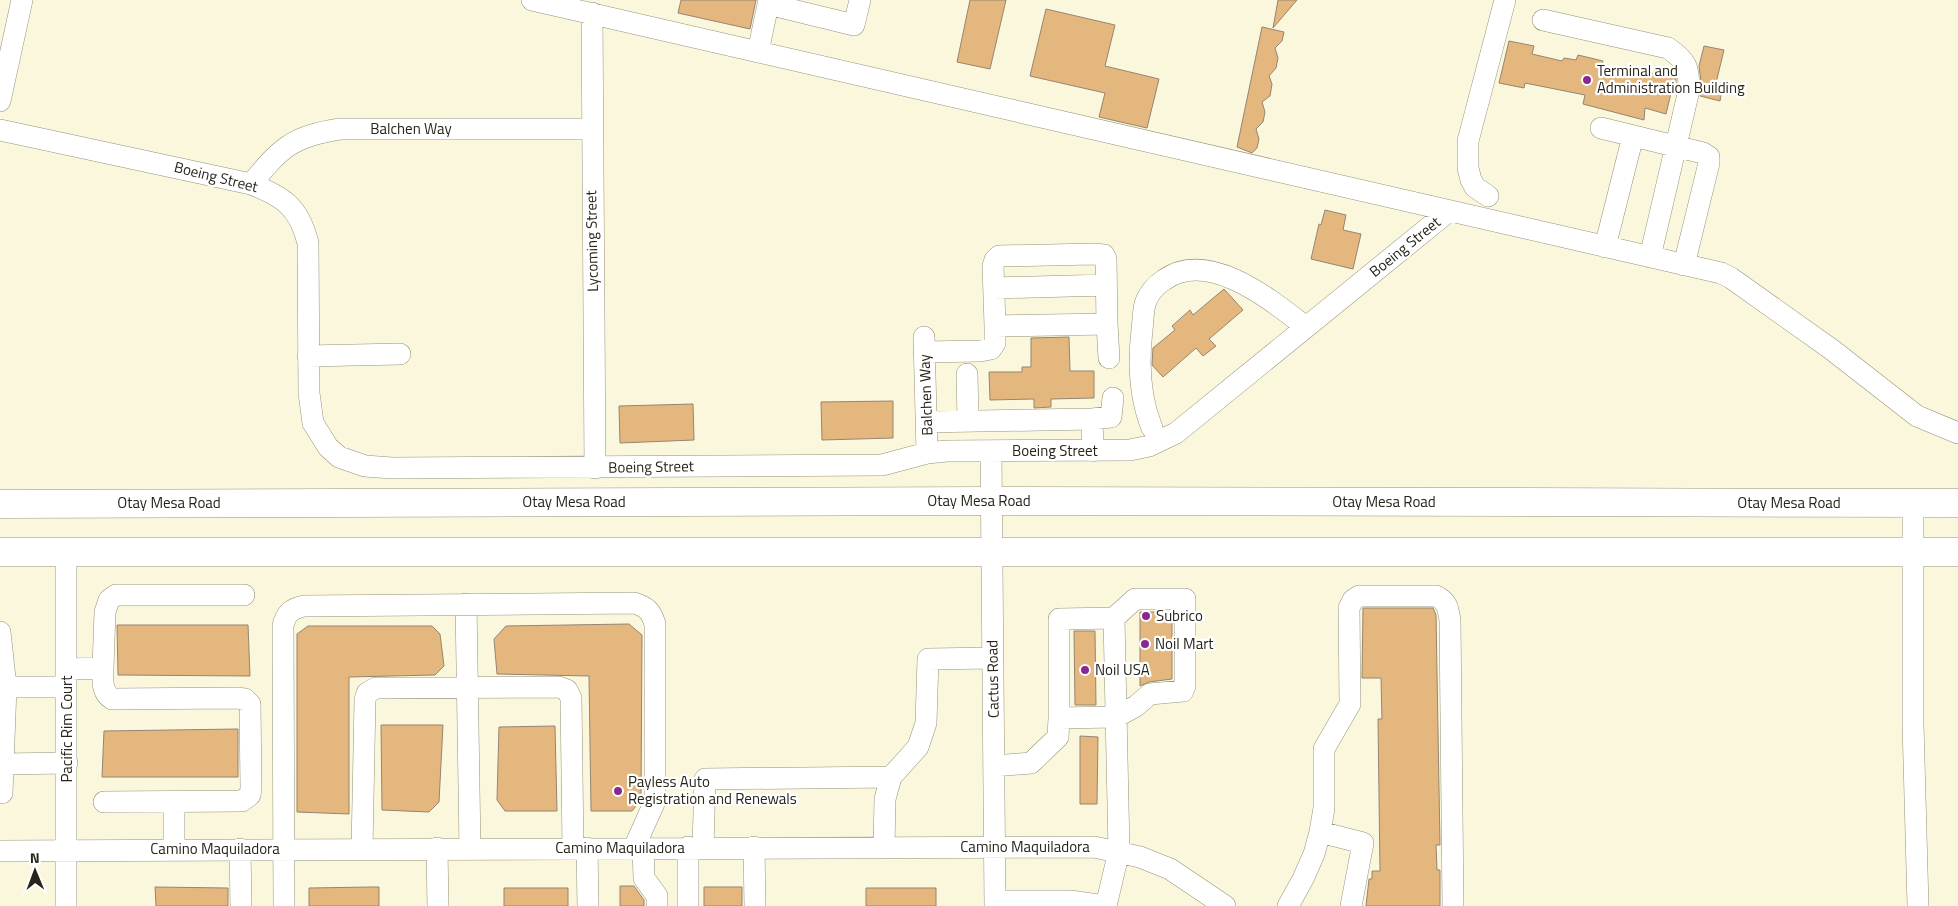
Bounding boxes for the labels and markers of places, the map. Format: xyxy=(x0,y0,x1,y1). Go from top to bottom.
place label: Terminal and Administration Building xyxy=(1597,59,1745,99)
marker: Terminal and Administration Building xyxy=(1581,74,1593,86)
place label: Subrico xyxy=(1156,604,1203,627)
marker: Subrico xyxy=(1140,610,1152,622)
place label: Noil Mart xyxy=(1155,632,1214,655)
marker: Noil Mart xyxy=(1139,638,1151,650)
place label: Noil USA xyxy=(1095,658,1150,681)
marker: Noil USA xyxy=(1079,664,1091,676)
place label: Payless Auto Registration and Renewals xyxy=(628,770,797,810)
marker: Payless Auto Registration and Renewals xyxy=(612,785,624,797)

